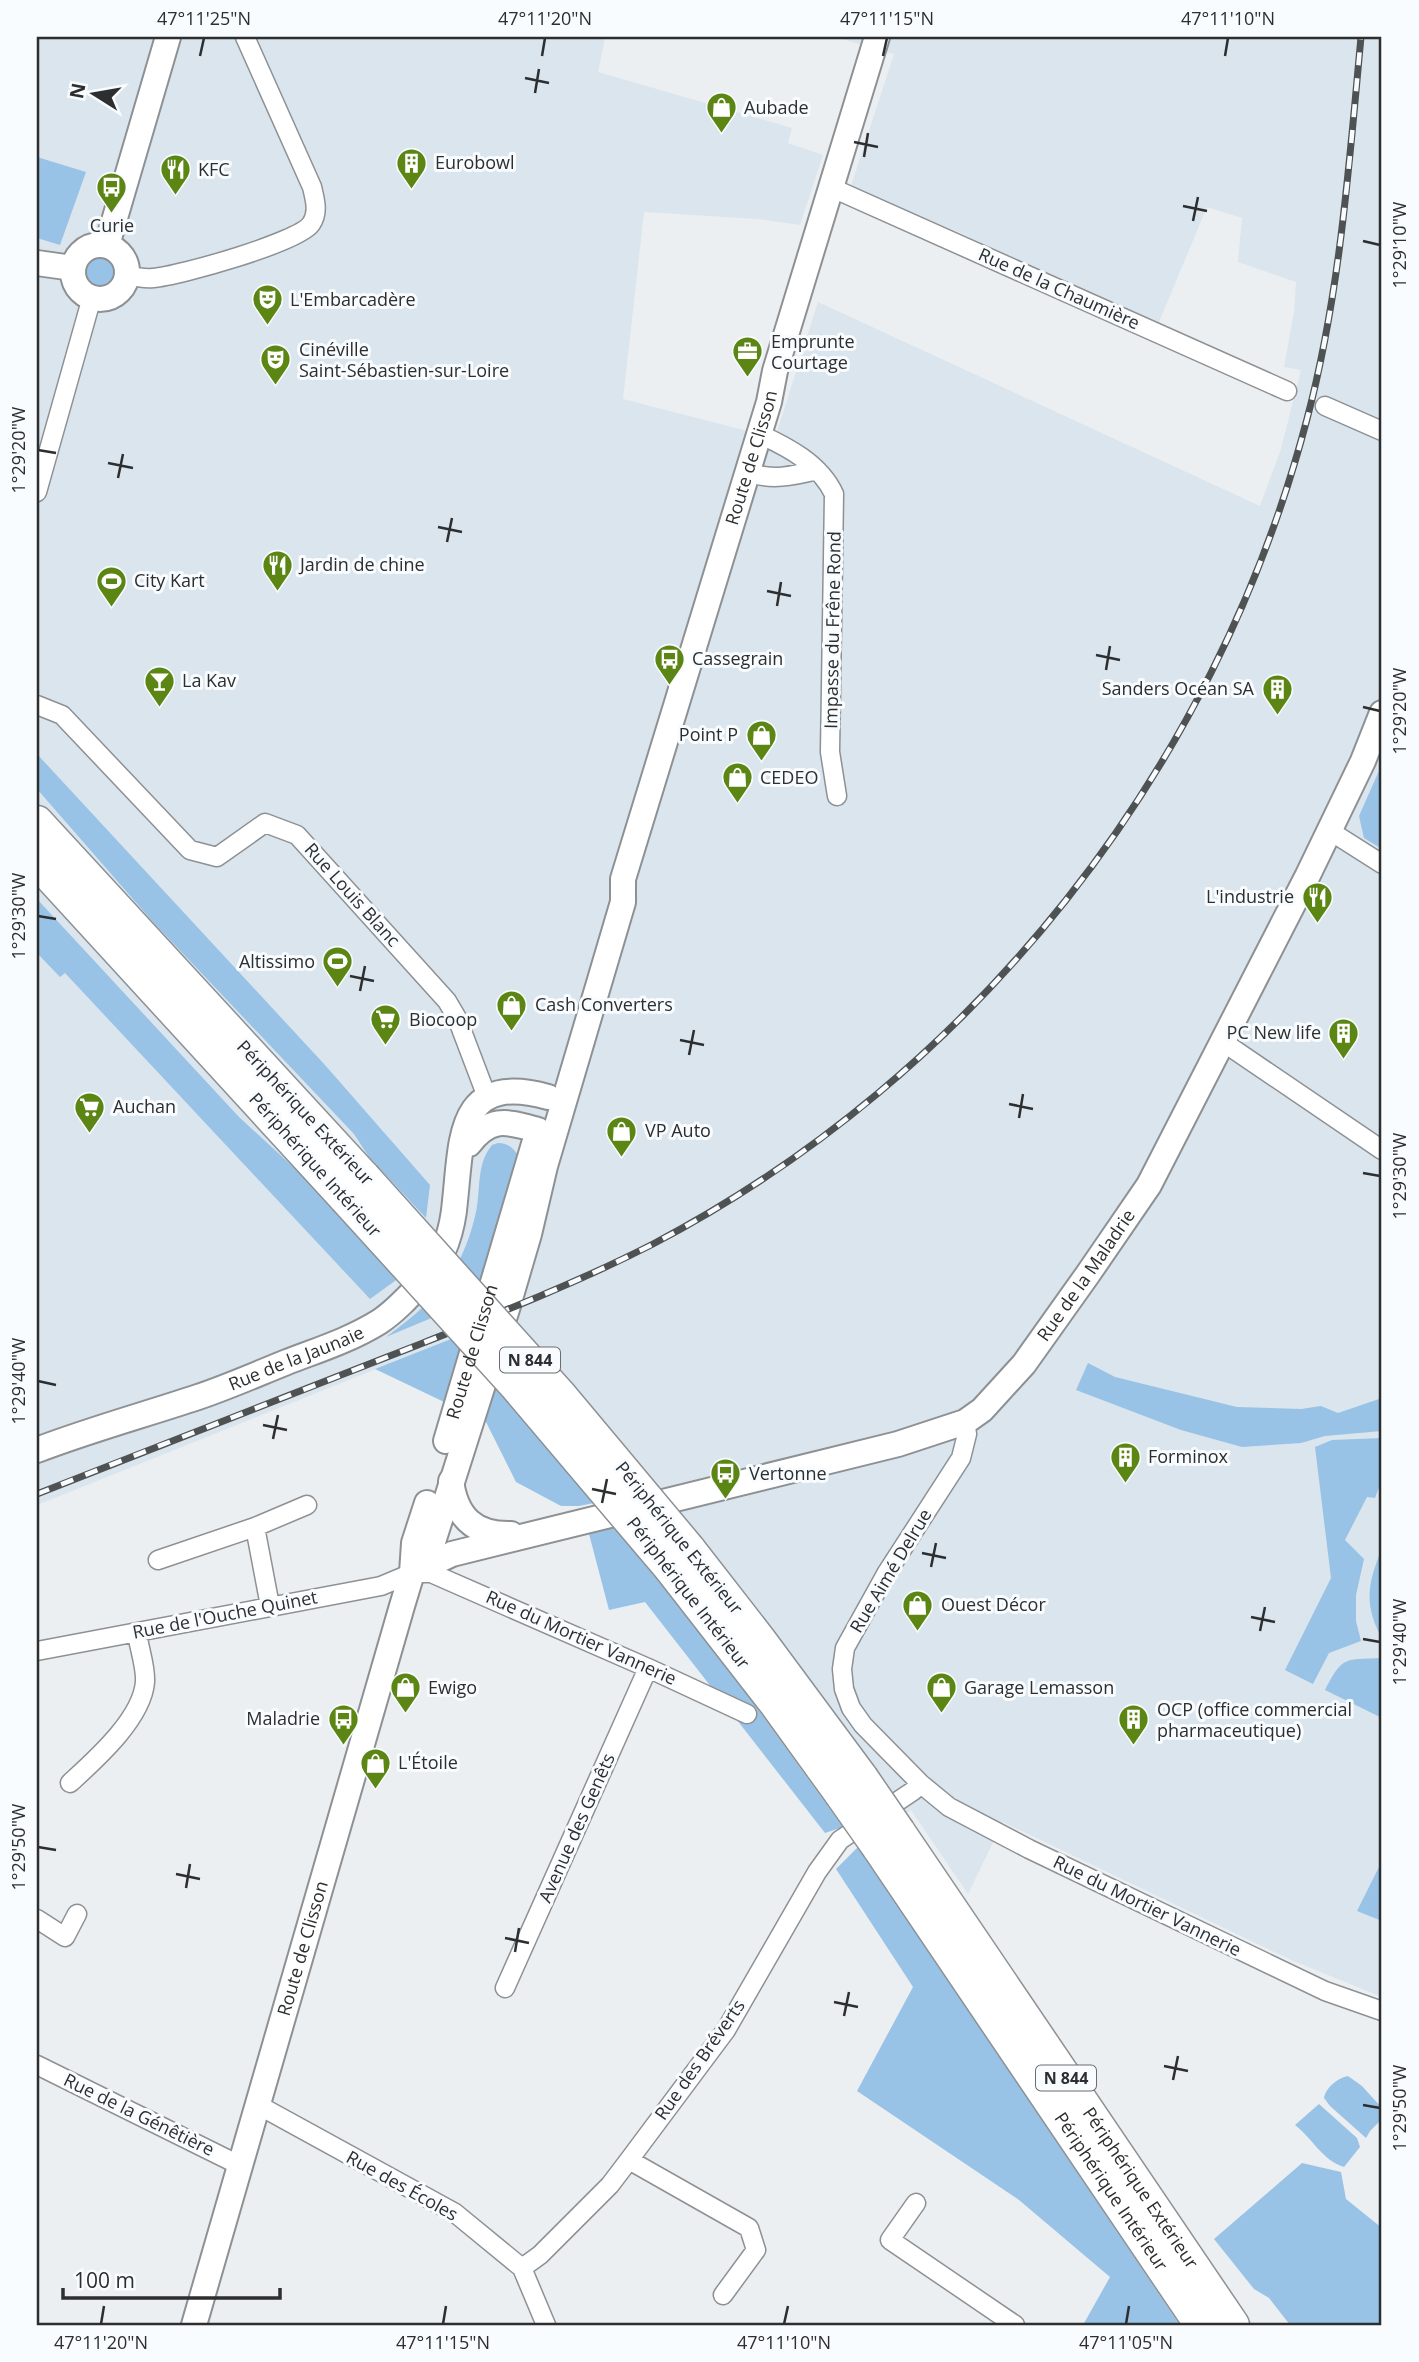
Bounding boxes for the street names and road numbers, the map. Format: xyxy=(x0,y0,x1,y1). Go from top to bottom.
street label: Rue de la Chaumière xyxy=(975,242,1144,334)
street label: Route de Clisson xyxy=(719,388,782,528)
street label: Impasse du Frêne Rond xyxy=(818,531,846,729)
street label: Rue Louis Blanc xyxy=(300,837,406,952)
street label: Périphérique Extérieur xyxy=(232,1035,380,1190)
street label: Périphérique Intérieur xyxy=(244,1087,388,1242)
street label: Rue de la Maladrie xyxy=(1031,1204,1140,1346)
street label: Route de Clisson xyxy=(440,1281,503,1422)
street label: Rue de la Jaunaie xyxy=(225,1320,367,1396)
road number: N 844 xyxy=(500,1348,560,1372)
street label: Périphérique Extérieur xyxy=(611,1456,749,1619)
street label: Rue Aimé Delrue xyxy=(844,1504,937,1637)
street label: Périphérique Intérieur xyxy=(622,1511,756,1674)
street label: Rue de l'Ouche Quinet xyxy=(130,1584,319,1644)
street label: Rue du Mortier Vannerie xyxy=(482,1584,680,1690)
street label: Avenue des Genêts xyxy=(532,1749,620,1906)
street label: Rue du Mortier Vannerie xyxy=(1050,1849,1245,1961)
street label: Route de Clisson xyxy=(271,1878,333,2018)
street label: Rue des Bréverts xyxy=(649,1994,750,2124)
road number: N 844 xyxy=(1036,2066,1096,2090)
street label: Rue de la Génêtière xyxy=(60,2067,219,2161)
street label: Périphérique Extérieur xyxy=(1078,2102,1205,2273)
street label: Périphérique Intérieur xyxy=(1050,2107,1174,2276)
street label: Rue des Écoles xyxy=(342,2145,463,2226)

